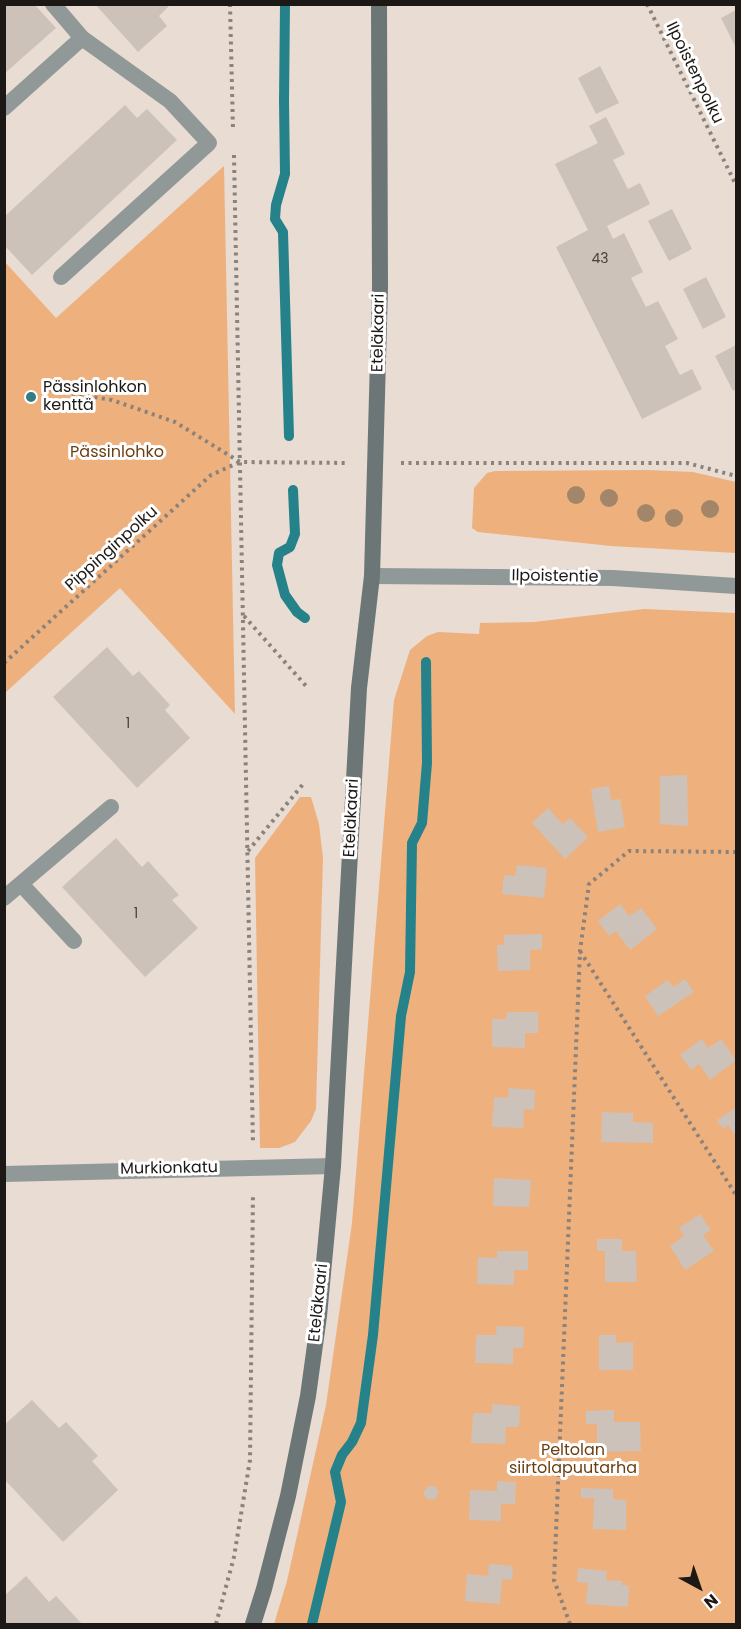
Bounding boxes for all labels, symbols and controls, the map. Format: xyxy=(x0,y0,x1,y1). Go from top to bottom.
street label: Ilpoistenpolku xyxy=(661,19,727,127)
house number: 43 xyxy=(591,251,609,267)
street label: Eteläkaari xyxy=(369,294,389,372)
place label: Pässinlohkon kenttä xyxy=(43,378,147,416)
marker: Pässinlohkon kenttä xyxy=(24,390,38,404)
park label: Pässinlohko xyxy=(70,443,164,463)
street label: Pippinginpolku xyxy=(62,503,162,595)
street label: Ilpoistentie xyxy=(511,567,599,587)
house number: 1 xyxy=(126,716,130,732)
street label: Eteläkaari xyxy=(340,778,364,858)
house number: 1 xyxy=(134,906,138,922)
street label: Murkionkatu xyxy=(120,1159,218,1179)
street label: Eteläkaari xyxy=(305,1263,333,1343)
park label: Peltolan siirtolapuutarha xyxy=(509,1441,637,1479)
north arrow xyxy=(669,1557,729,1617)
text: N xyxy=(699,1588,723,1614)

